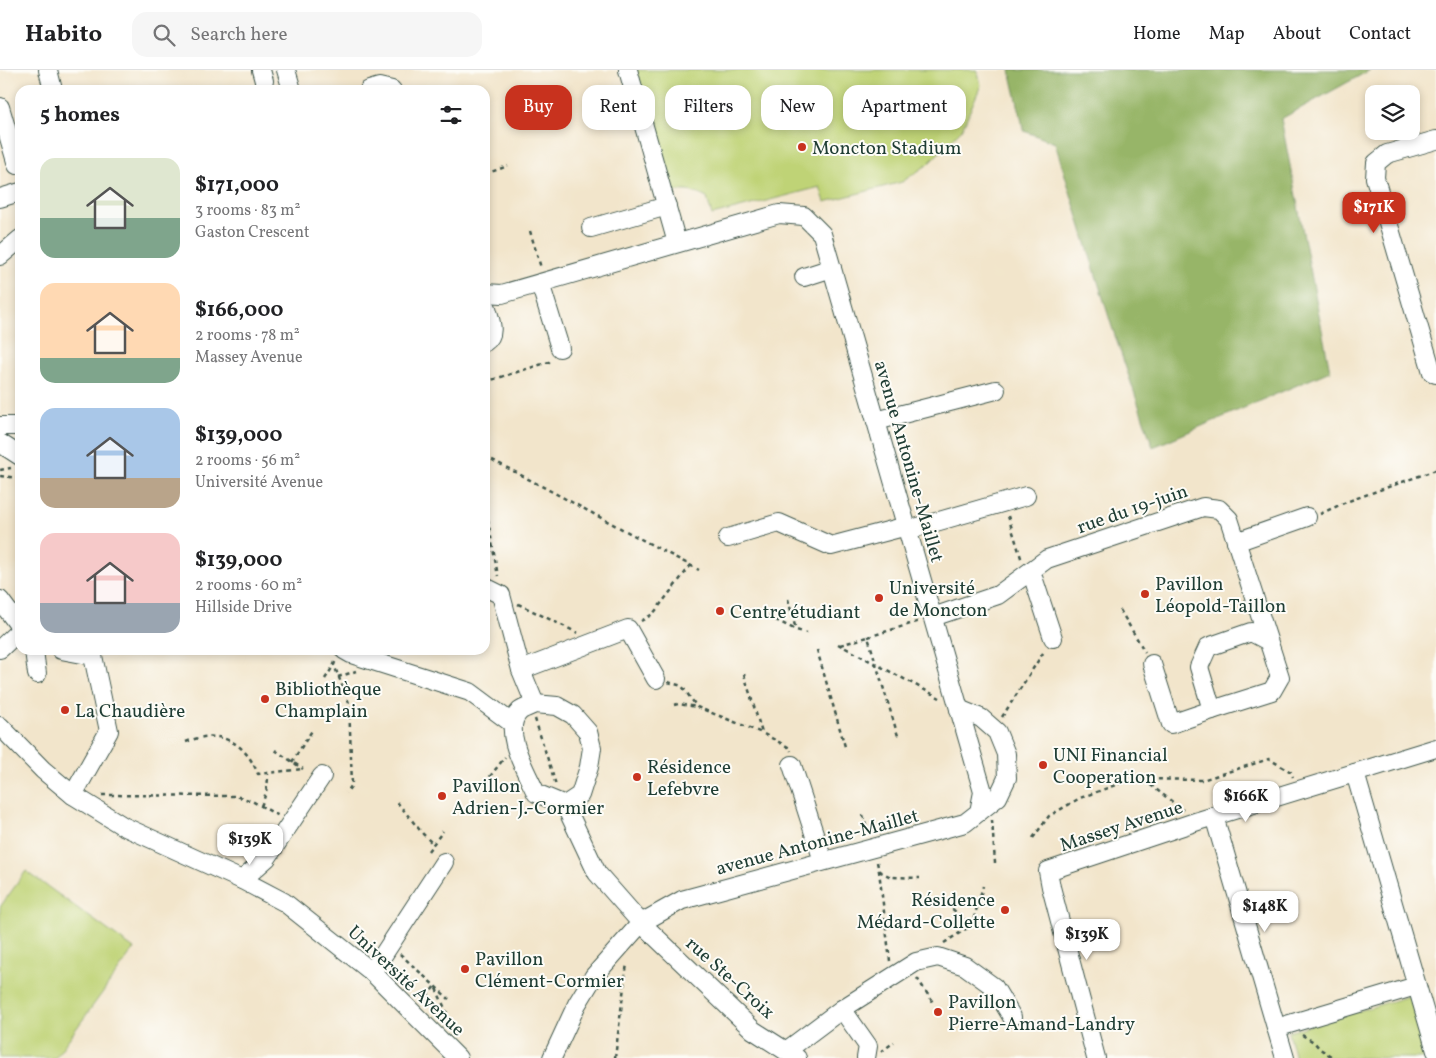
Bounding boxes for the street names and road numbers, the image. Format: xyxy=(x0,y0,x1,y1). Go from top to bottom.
street label: avenue Antonine-Maillet xyxy=(867,358,949,566)
street label: rue du 19-juin xyxy=(1074,479,1192,541)
street label: Massey Avenue xyxy=(1057,795,1186,859)
street label: avenue Antonine-Maillet xyxy=(713,803,922,883)
street label: Université Avenue xyxy=(341,920,470,1043)
street label: rue Ste-Croix xyxy=(679,931,780,1026)

